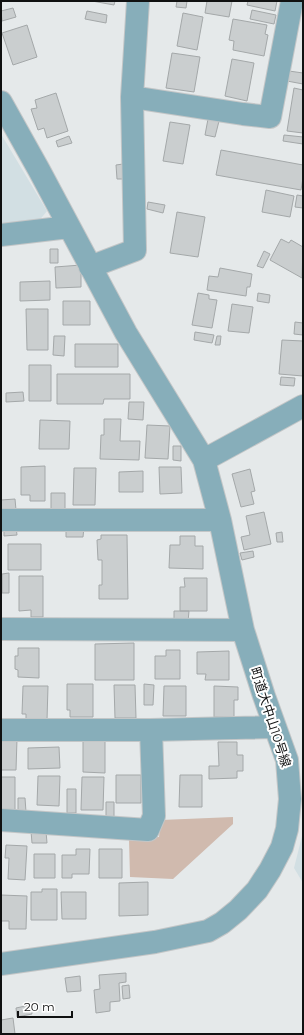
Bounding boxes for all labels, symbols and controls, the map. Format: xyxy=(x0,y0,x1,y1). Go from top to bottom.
street label: 町道大中山10号線 xyxy=(247,665,295,769)
scale bar xyxy=(18,993,72,1019)
text: 20 m xyxy=(24,999,55,1014)

